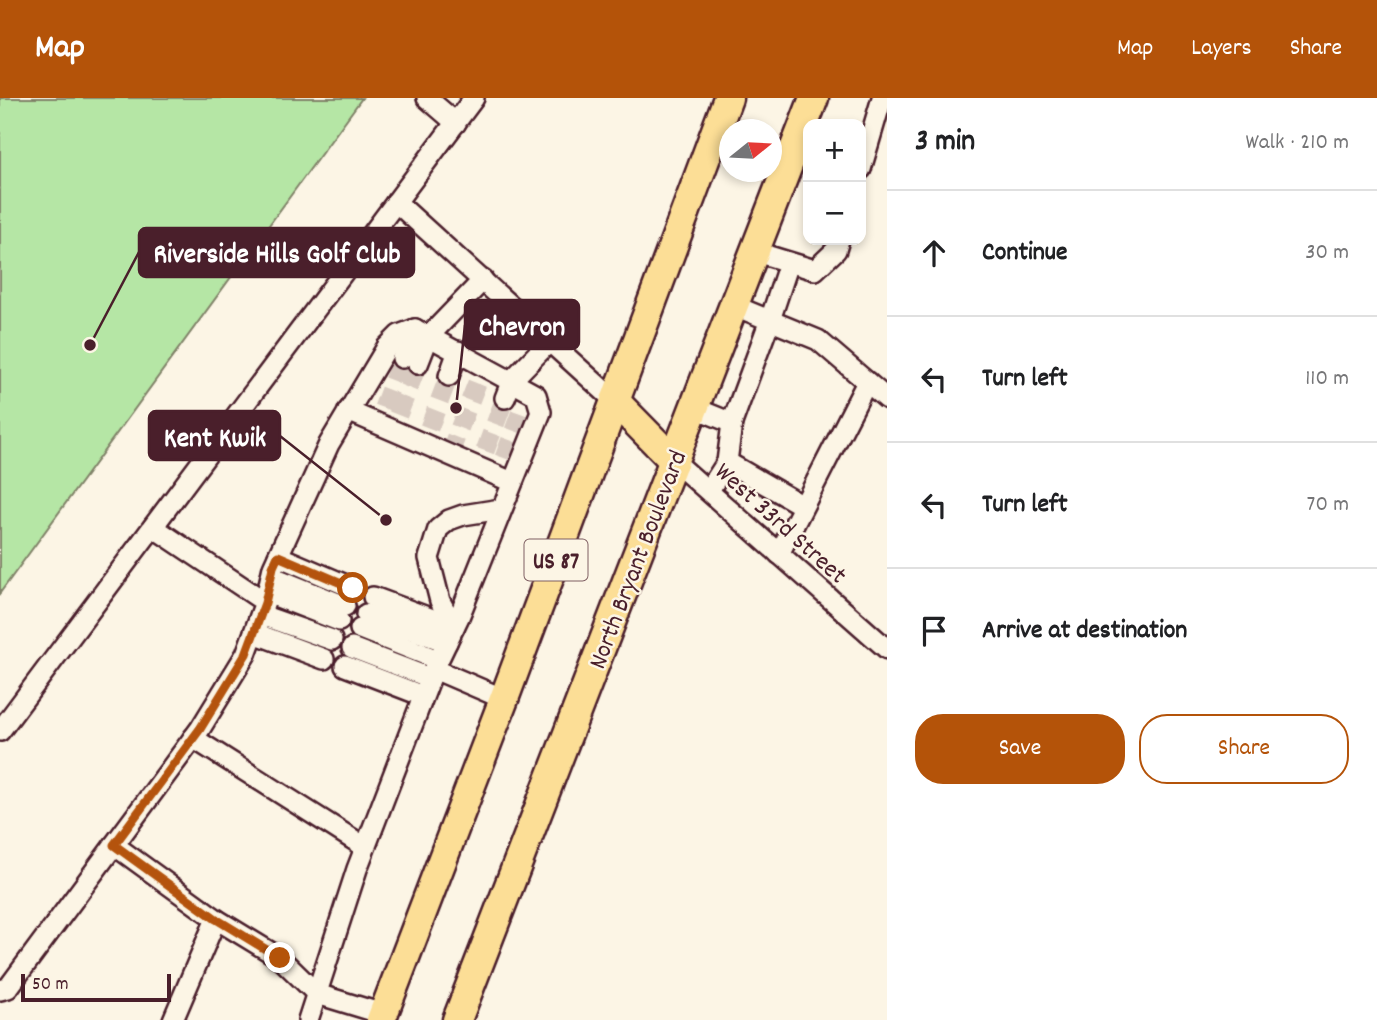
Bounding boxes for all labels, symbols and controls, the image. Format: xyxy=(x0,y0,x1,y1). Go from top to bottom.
text: Map xyxy=(35,26,85,73)
text: Map xyxy=(1117,32,1153,66)
text: Layers xyxy=(1191,32,1252,66)
text: Share xyxy=(1290,32,1342,66)
north arrow xyxy=(719,119,782,182)
map controls xyxy=(803,119,866,245)
button: + xyxy=(803,119,866,182)
text: 3 min xyxy=(915,122,975,165)
text: Walk · 210 m xyxy=(1246,127,1349,160)
button: − xyxy=(803,182,866,245)
callout: Riverside Hills Golf Club xyxy=(139,228,414,277)
icon: ahead xyxy=(915,234,953,272)
text: Continue xyxy=(982,235,1067,272)
text: Riverside Hills Golf Club xyxy=(153,237,401,277)
text: 30 m xyxy=(1305,237,1349,270)
callout: Chevron xyxy=(465,300,579,349)
text: Chevron xyxy=(479,310,565,350)
icon: left xyxy=(915,360,953,398)
text: Turn left xyxy=(982,361,1068,398)
text: 110 m xyxy=(1305,363,1349,396)
callout: Kent Kwik xyxy=(149,411,280,460)
text: Kent Kwik xyxy=(164,421,266,461)
street label: North Bryant Boulevard xyxy=(581,446,698,675)
street label: West 33rd Street xyxy=(705,455,854,594)
icon: left xyxy=(915,486,953,524)
text: Turn left xyxy=(982,487,1068,524)
text: 70 m xyxy=(1307,489,1349,522)
road number: US 87 xyxy=(524,540,588,580)
route start xyxy=(337,572,368,603)
icon: arrive xyxy=(915,612,953,650)
text: Arrive at destination xyxy=(982,613,1187,650)
button: Save xyxy=(915,714,1125,784)
button: Share xyxy=(1139,714,1349,784)
route end xyxy=(264,942,295,973)
scale bar xyxy=(21,971,172,1003)
text: 50 m xyxy=(32,972,69,999)

